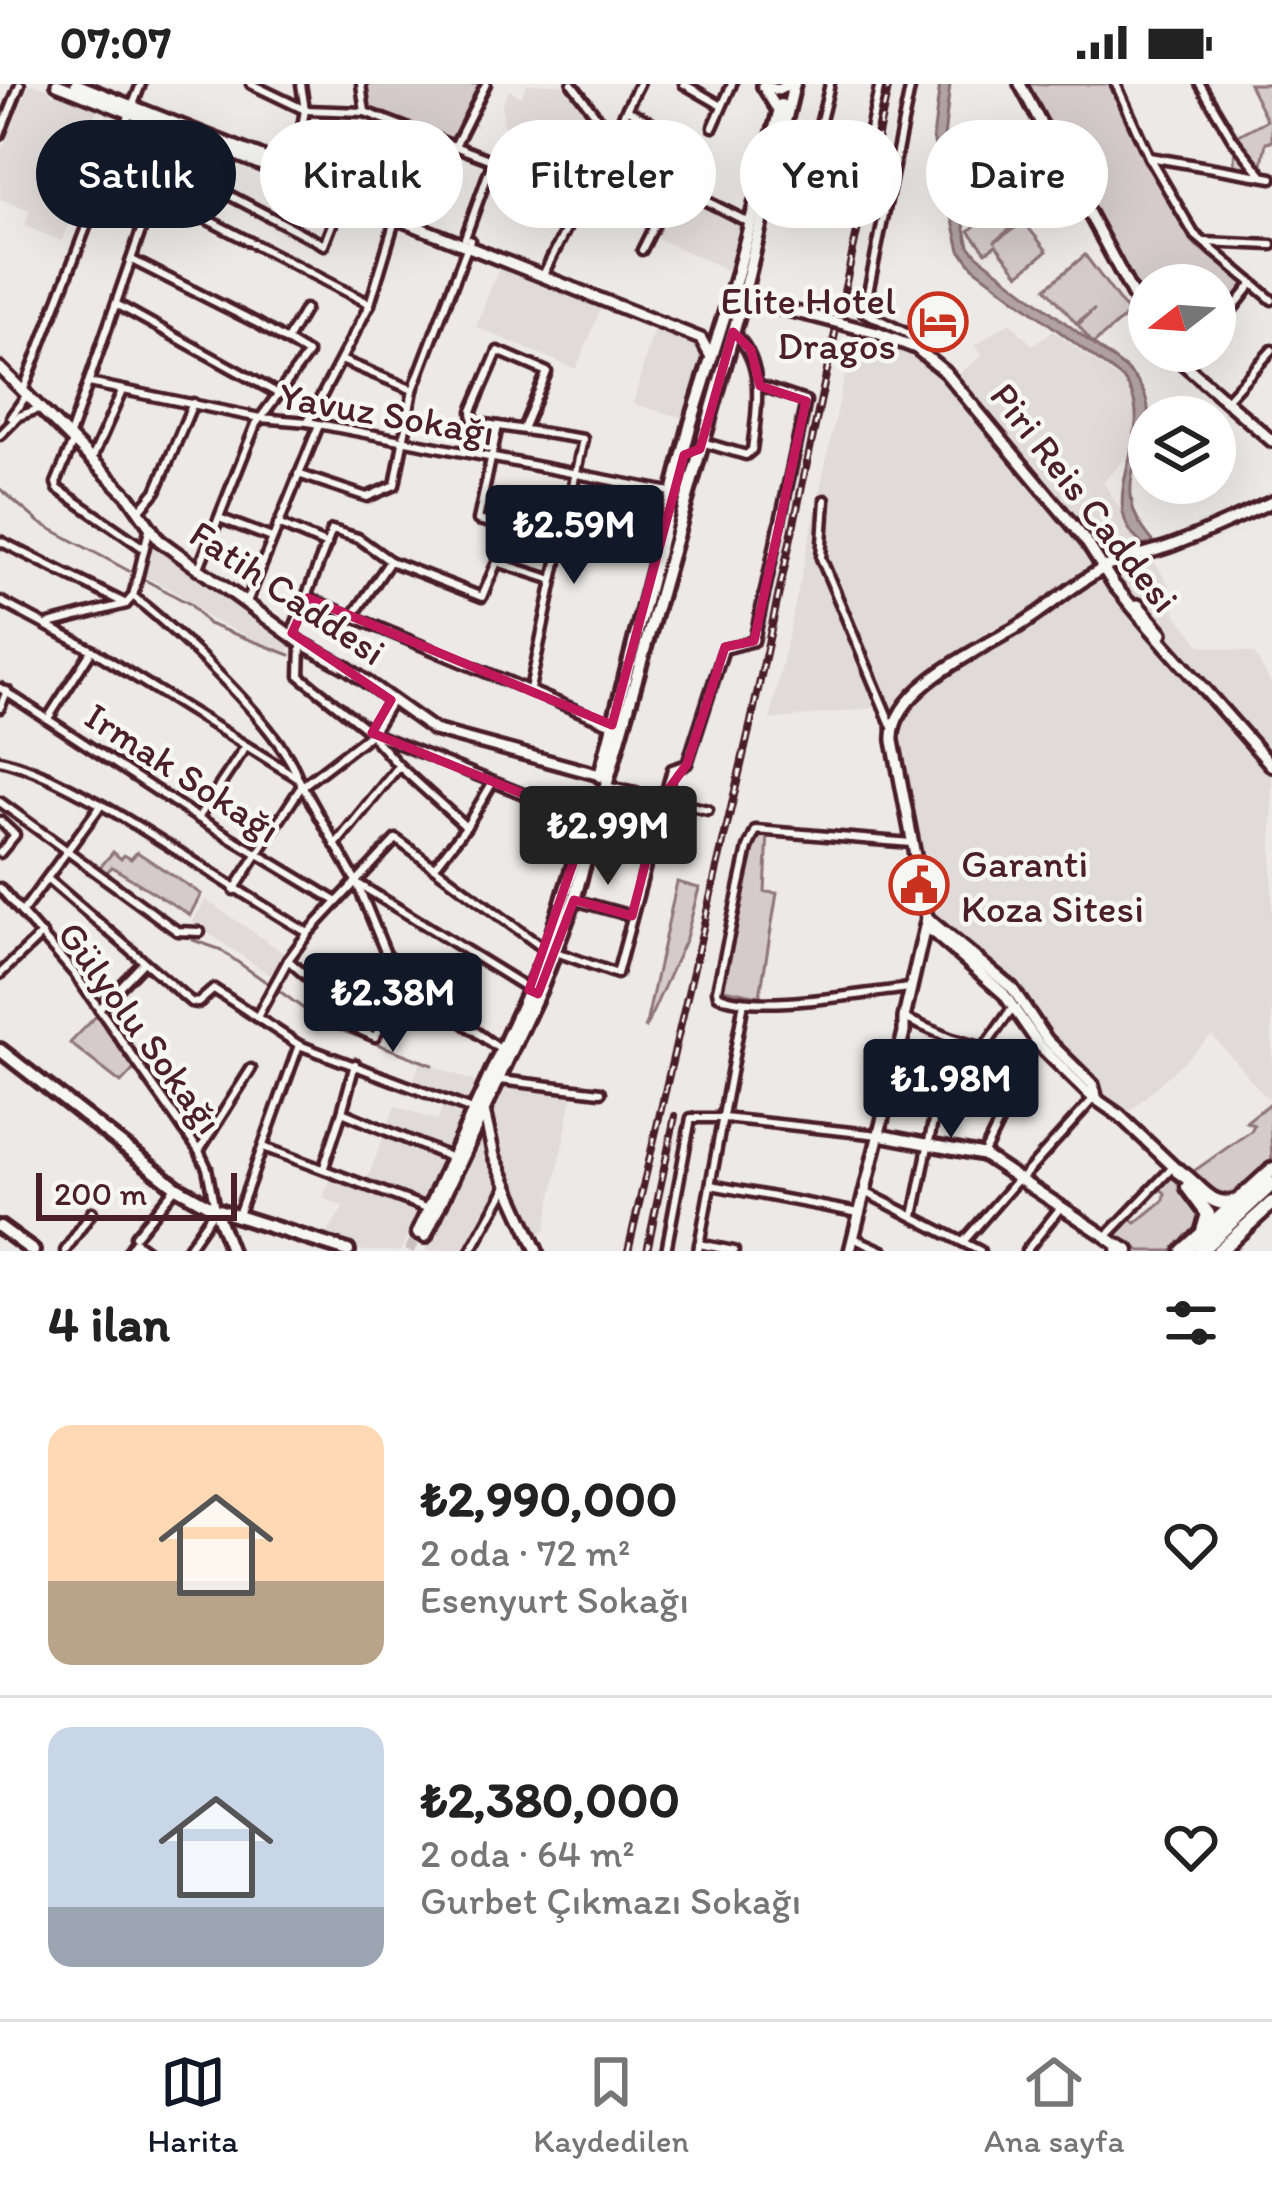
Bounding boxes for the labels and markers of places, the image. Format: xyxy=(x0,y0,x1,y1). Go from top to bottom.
place label: Elite Hotel Dragos xyxy=(720,277,896,369)
hotel icon: Elite Hotel Dragos xyxy=(907,291,969,353)
pin: ₺2.59M xyxy=(476,485,672,587)
pin: ₺2.99M xyxy=(510,786,706,888)
place label: Garanti Koza Sitesi xyxy=(961,840,1144,932)
public building icon: Garanti Koza Sitesi xyxy=(888,854,950,916)
pin: ₺2.38M xyxy=(295,953,491,1055)
pin: ₺1.98M xyxy=(853,1039,1049,1141)

